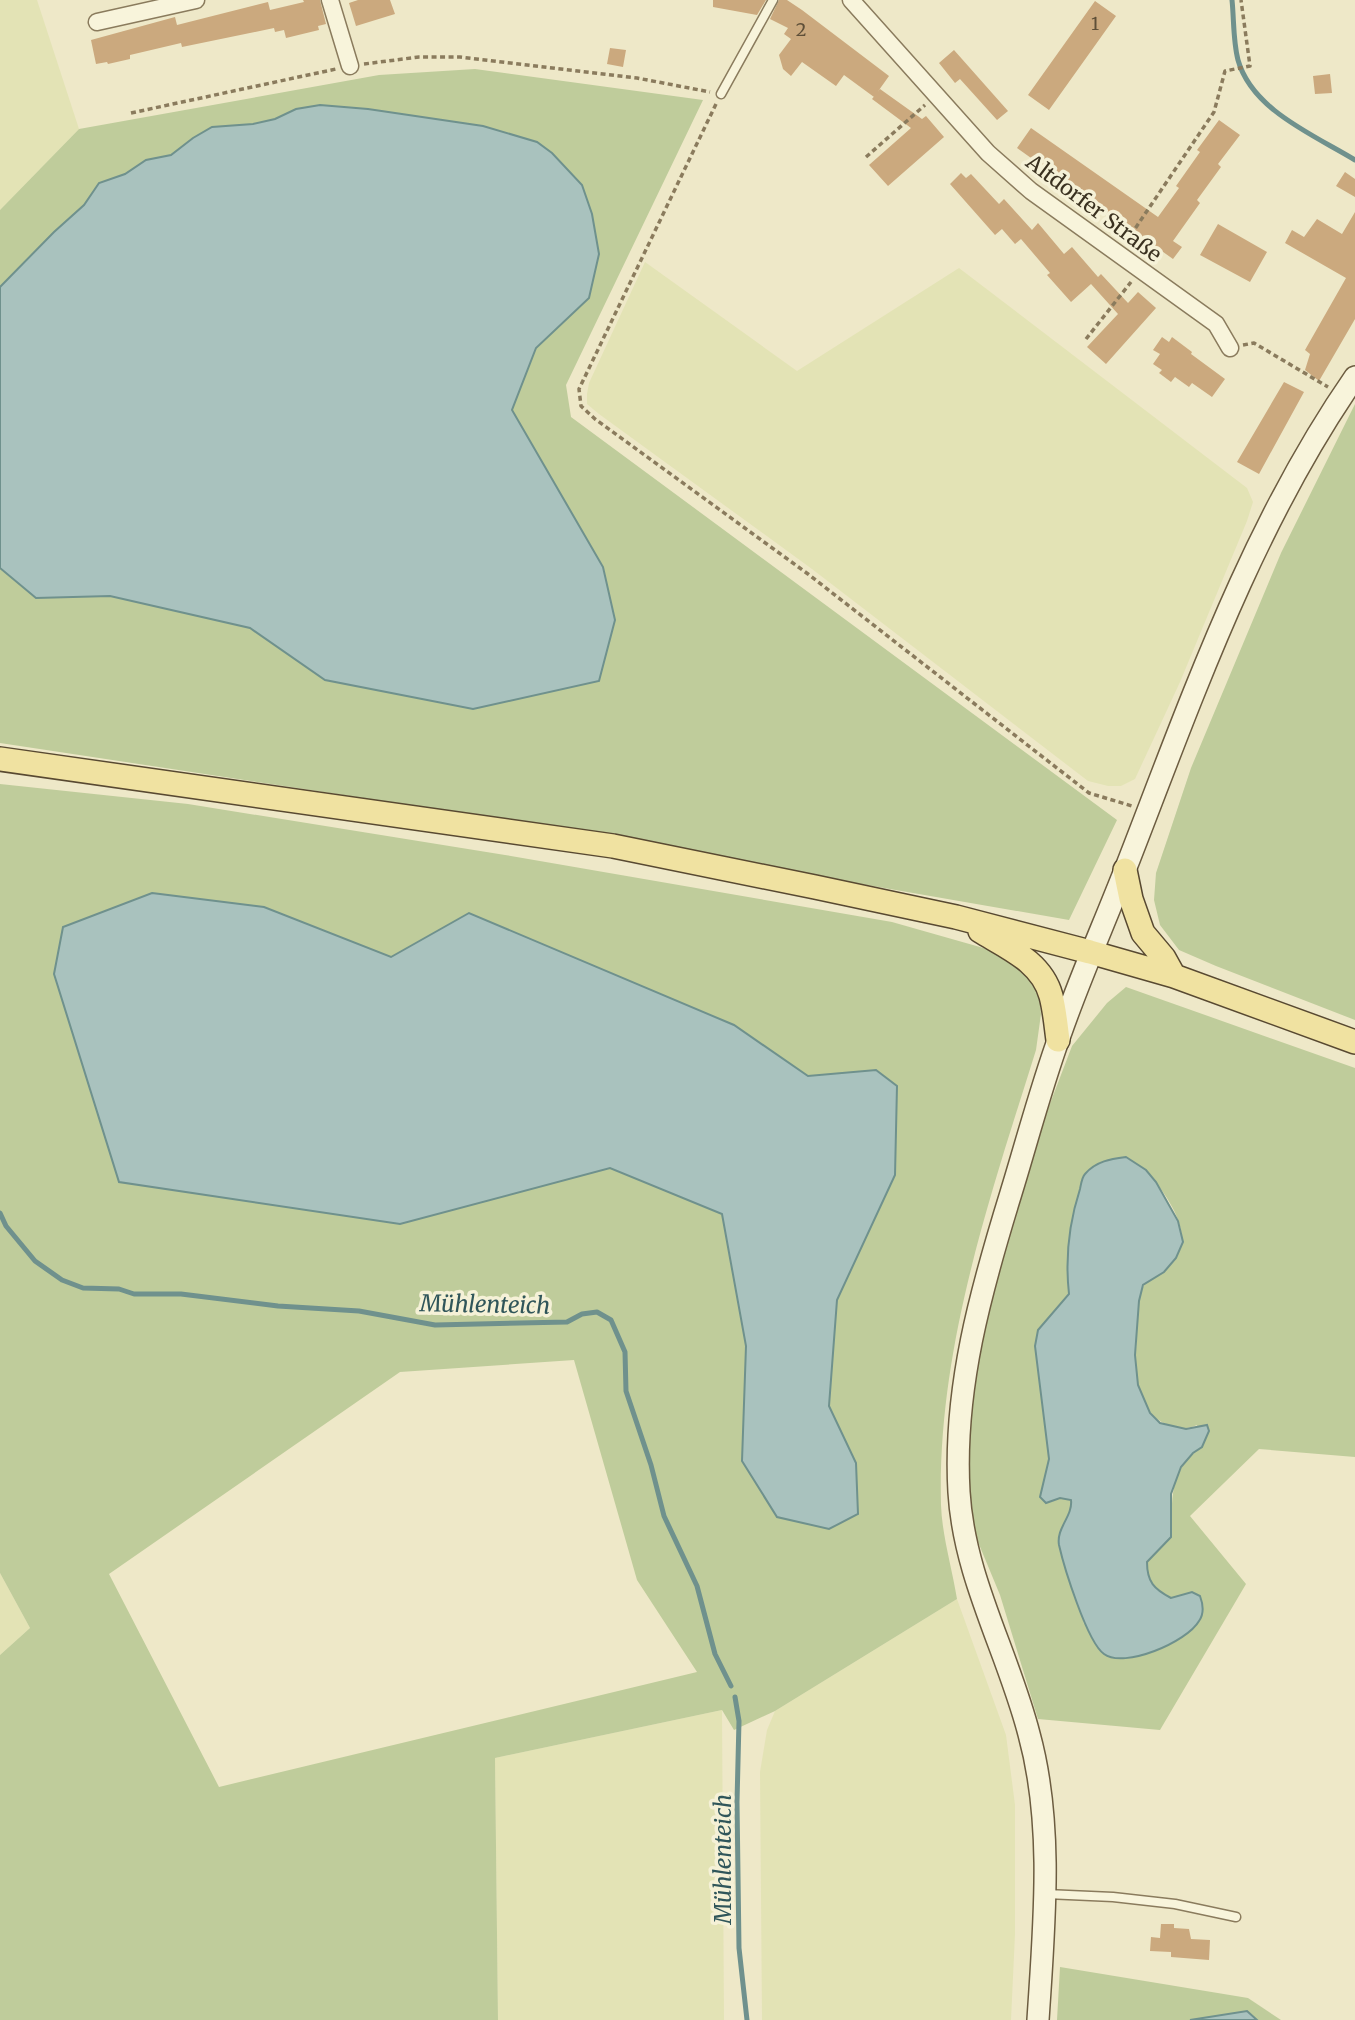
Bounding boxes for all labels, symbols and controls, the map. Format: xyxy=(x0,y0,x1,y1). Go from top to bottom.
house number: 1 xyxy=(1091,12,1099,35)
house number: 2 xyxy=(796,18,806,41)
street label: Altdorfer Straße xyxy=(1020,148,1167,268)
water label: Mühlenteich xyxy=(419,1288,550,1320)
water label: Mühlenteich xyxy=(708,1794,737,1925)

